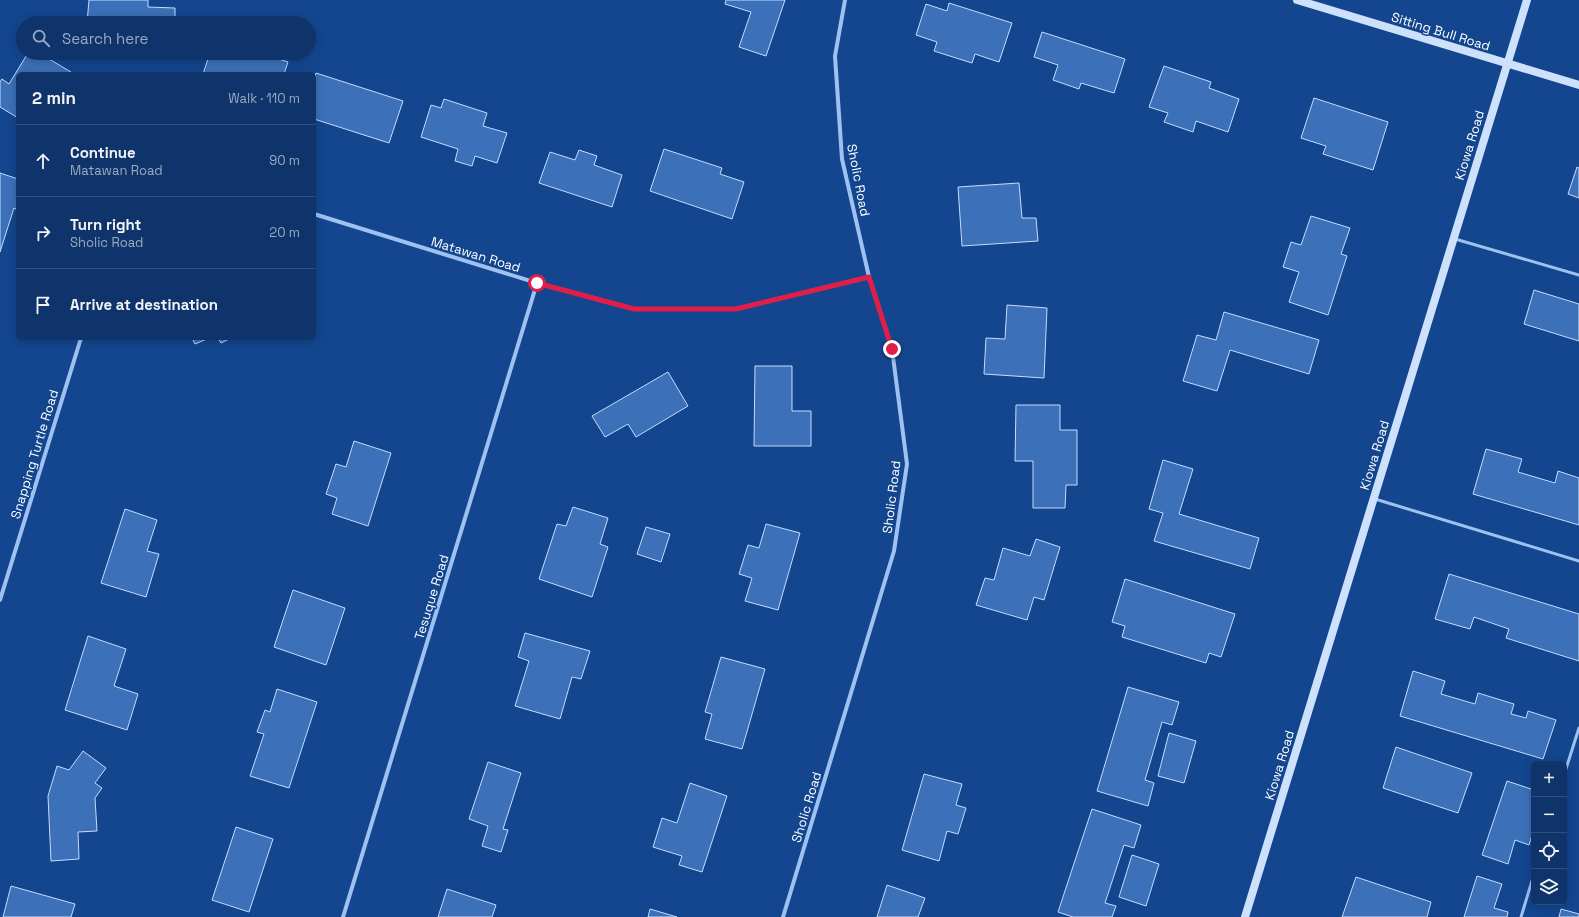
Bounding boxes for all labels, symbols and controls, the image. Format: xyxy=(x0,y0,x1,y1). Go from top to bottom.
street label: Sitting Bull Road xyxy=(1389,8,1492,55)
search box xyxy=(16,16,316,60)
icon: search xyxy=(30,27,52,49)
text: Search here xyxy=(62,29,148,48)
text: 2 min xyxy=(32,87,76,109)
text: Walk · 110 m xyxy=(228,90,300,107)
street label: Kiowa Road xyxy=(1451,108,1488,182)
street label: Sholic Road xyxy=(843,142,874,218)
text: Continue xyxy=(70,143,136,162)
icon: ahead xyxy=(32,150,54,172)
text: 90 m xyxy=(269,152,300,169)
text: Matawan Road xyxy=(70,162,163,179)
text: Turn right xyxy=(70,215,141,234)
icon: right xyxy=(32,222,54,244)
text: 20 m xyxy=(269,224,300,241)
street label: Matawan Road xyxy=(429,233,523,276)
text: Sholic Road xyxy=(70,234,143,251)
route start xyxy=(528,274,546,292)
icon: arrive xyxy=(32,294,54,316)
text: Arrive at destination xyxy=(70,295,218,314)
route end xyxy=(883,340,901,358)
street label: Snapping Turtle Road xyxy=(7,387,62,521)
street label: Kiowa Road xyxy=(1356,418,1393,492)
street label: Sholic Road xyxy=(879,460,904,535)
street label: Tesuque Road xyxy=(410,553,452,642)
street label: Kiowa Road xyxy=(1261,728,1298,802)
map controls xyxy=(1531,761,1567,905)
button: + xyxy=(1531,761,1567,797)
street label: Sholic Road xyxy=(788,770,825,845)
button: − xyxy=(1531,797,1567,833)
button: locate xyxy=(1531,833,1567,869)
button: layers xyxy=(1531,869,1567,905)

